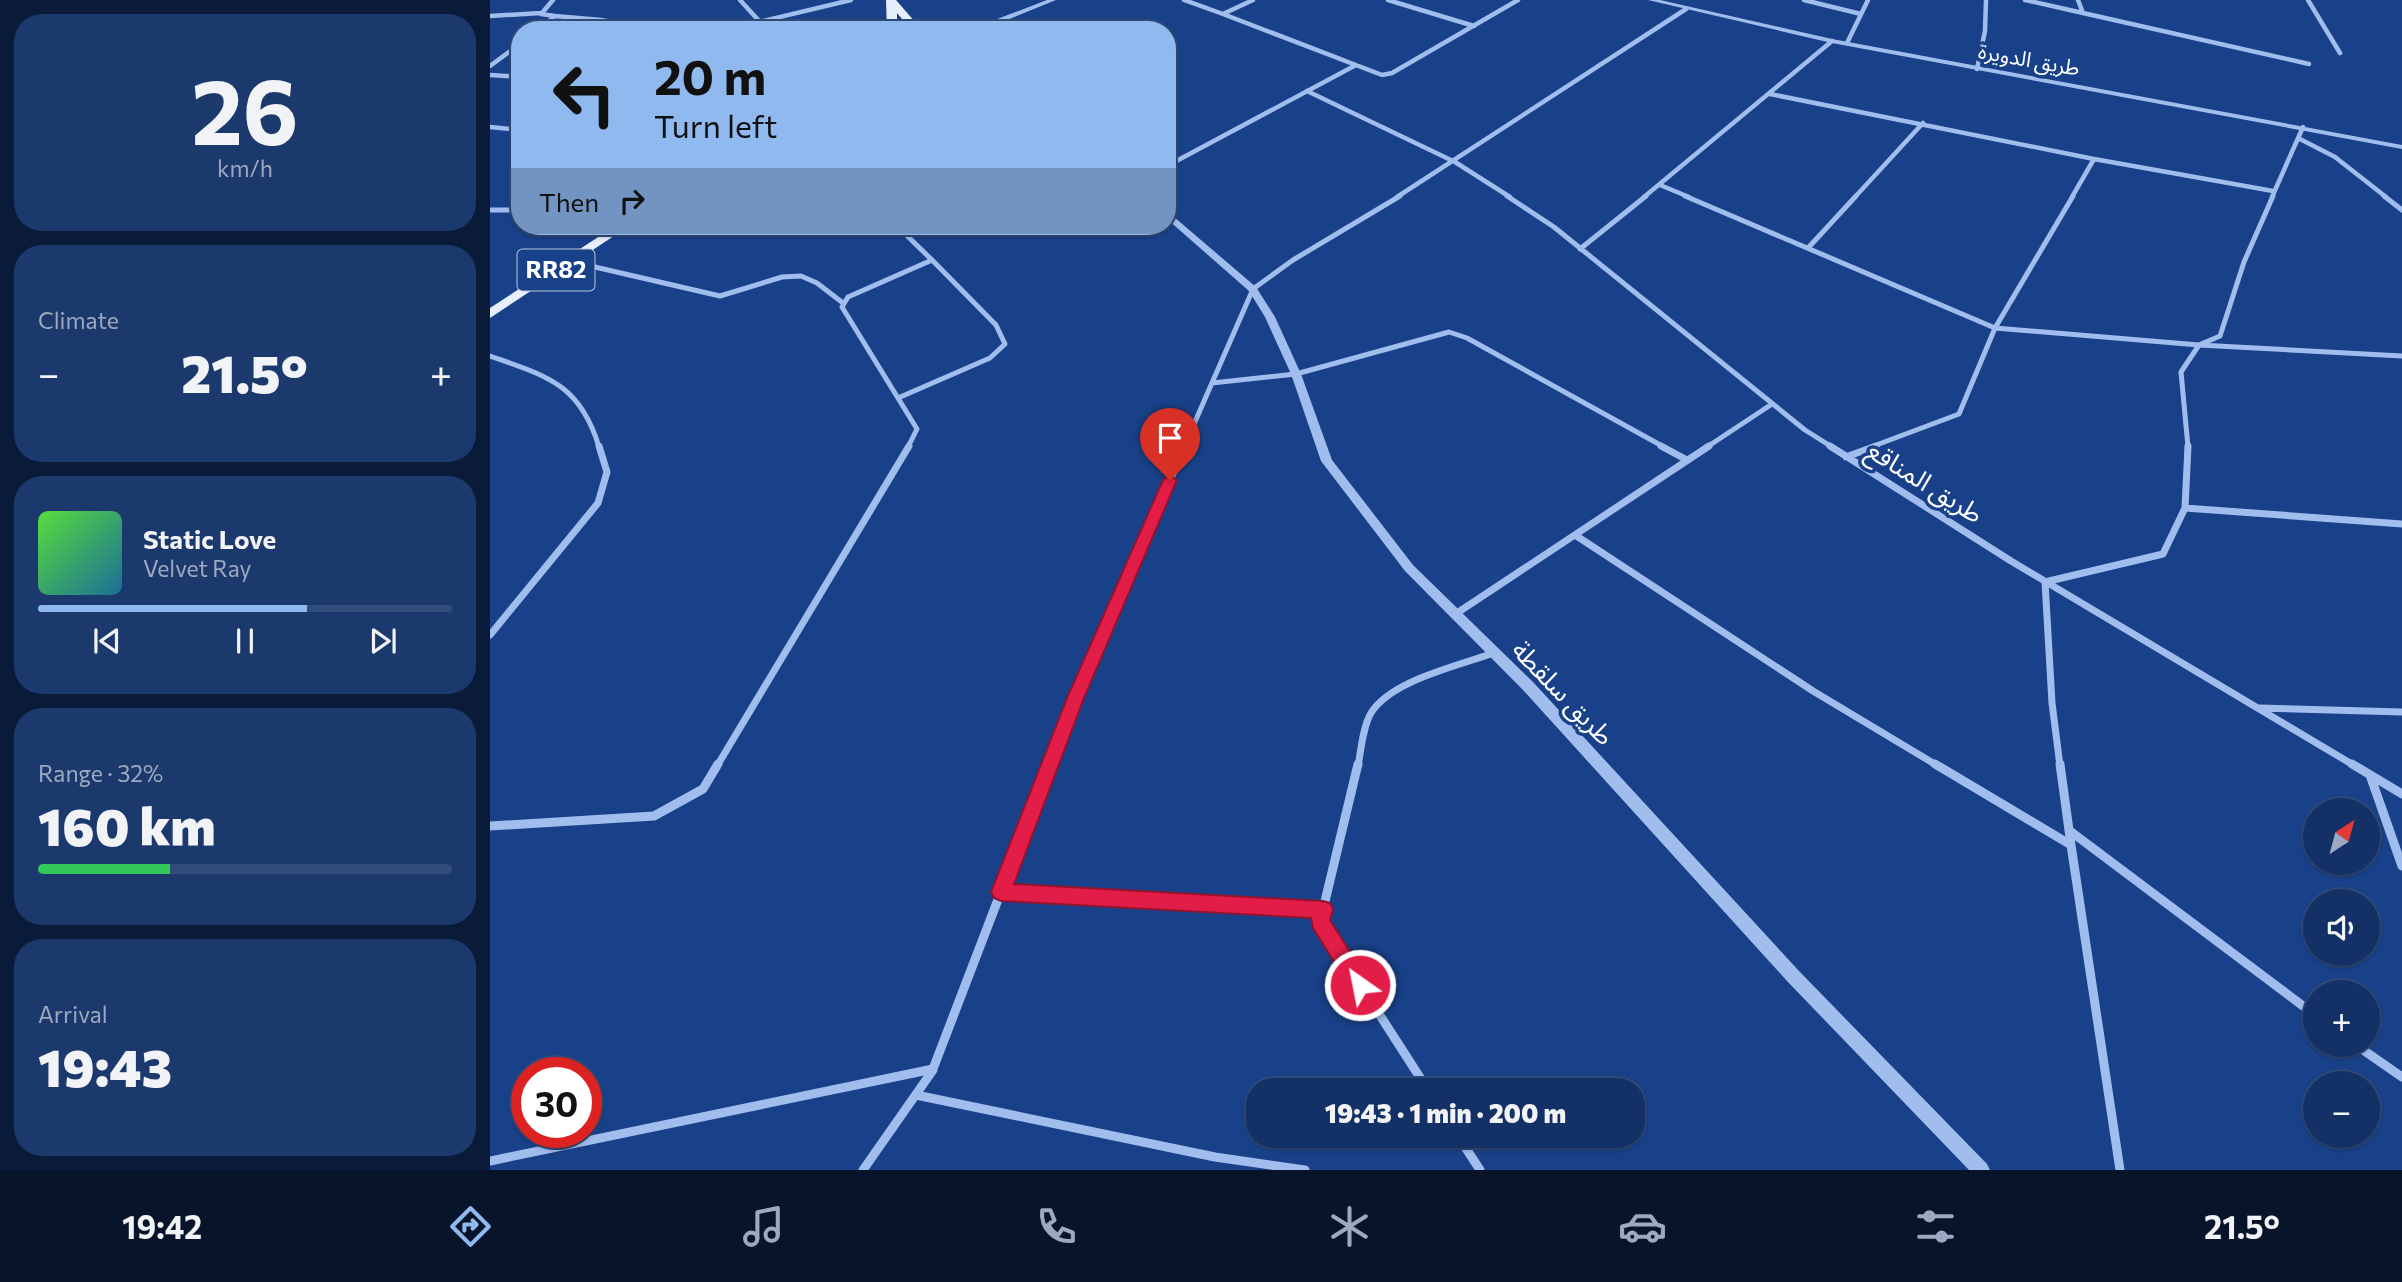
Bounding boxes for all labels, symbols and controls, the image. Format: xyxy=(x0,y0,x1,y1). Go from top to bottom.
street label: طريق الدويرة xyxy=(1976,37,2082,82)
text: 20 m xyxy=(654,45,766,105)
icon: left xyxy=(539,49,630,140)
text: 26 xyxy=(191,52,299,164)
text: Turn left xyxy=(654,105,778,145)
text: km/h xyxy=(217,154,273,182)
icon: right xyxy=(613,182,651,220)
text: Then xyxy=(539,186,599,217)
road number: RR82 xyxy=(518,249,594,290)
text: Climate xyxy=(38,306,119,334)
text: 21.5° xyxy=(181,340,308,404)
text: − xyxy=(38,349,60,396)
text: + xyxy=(430,349,452,396)
pin xyxy=(1140,408,1200,480)
icon: arrive xyxy=(1151,419,1189,457)
street label: طريق المناقع xyxy=(1859,433,1989,534)
text: Static Love xyxy=(143,523,276,554)
text: Velvet Ray xyxy=(143,554,251,582)
icon: previous xyxy=(88,622,126,660)
icon: pause xyxy=(226,622,264,660)
icon: next xyxy=(364,622,402,660)
street label: طريق سلقطة xyxy=(1505,633,1621,752)
text: Range · 32% xyxy=(38,759,163,787)
text: 160 km xyxy=(38,793,216,857)
north arrow xyxy=(2303,798,2380,875)
map controls xyxy=(2303,798,2380,1148)
button: sound xyxy=(2303,889,2380,966)
position arrow xyxy=(1323,948,1397,1022)
button: + xyxy=(2303,980,2380,1057)
text: Arrival xyxy=(38,1000,108,1028)
text: 19:43 xyxy=(38,1034,172,1098)
speed limit sign: 30 xyxy=(511,1057,602,1148)
button: − xyxy=(2303,1071,2380,1148)
text: 19:43 · 1 min · 200 m xyxy=(1325,1097,1566,1128)
icon: directions xyxy=(446,1202,495,1251)
icon: music xyxy=(739,1202,788,1251)
icon: phone xyxy=(1032,1202,1081,1251)
icon: climate xyxy=(1325,1202,1374,1251)
icon: car xyxy=(1618,1202,1667,1251)
icon: filters xyxy=(1911,1202,1960,1251)
text: 19:42 xyxy=(122,1206,202,1246)
text: 21.5° xyxy=(2204,1206,2280,1246)

